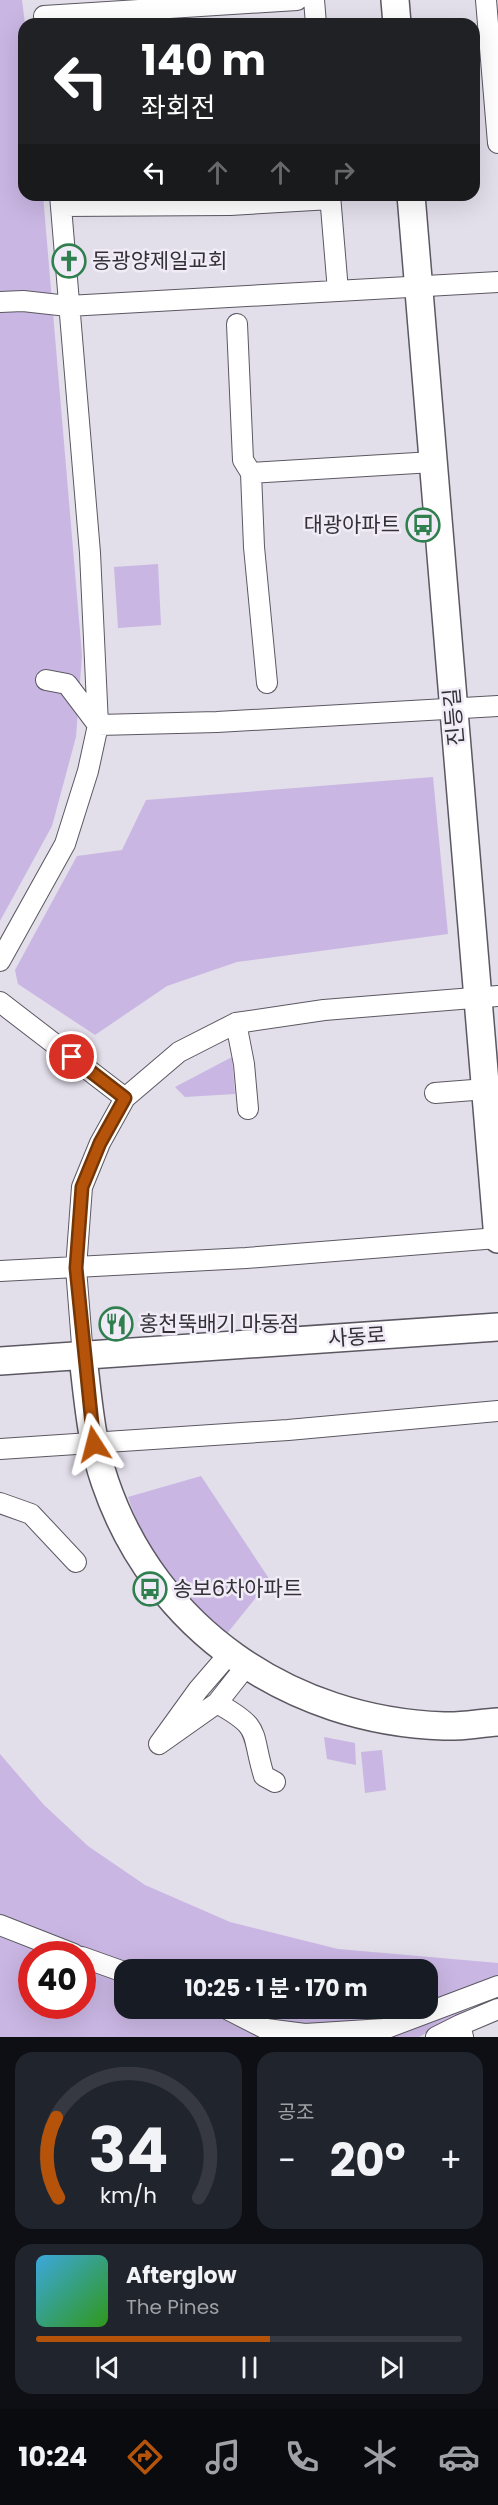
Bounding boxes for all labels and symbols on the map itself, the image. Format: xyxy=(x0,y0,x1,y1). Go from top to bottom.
church icon: 동광양제일교회 xyxy=(51,243,87,279)
place label: 동광양제일교회 xyxy=(92,246,227,275)
bus stop icon: 대광아파트 xyxy=(405,507,441,543)
place label: 대광아파트 xyxy=(303,510,400,539)
street label: 진등길 xyxy=(437,687,470,747)
pin xyxy=(46,1031,97,1082)
restaurant icon: 홍천뚝배기 마동점 xyxy=(98,1306,134,1342)
place label: 홍천뚝배기 마동점 xyxy=(139,1309,299,1338)
street label: 사동로 xyxy=(327,1320,387,1353)
position arrow xyxy=(62,1412,126,1476)
bus stop icon: 송보6차아파트 xyxy=(132,1571,168,1607)
place label: 송보6차아파트 xyxy=(173,1574,302,1603)
speed limit sign: 40 xyxy=(18,1941,96,2019)

